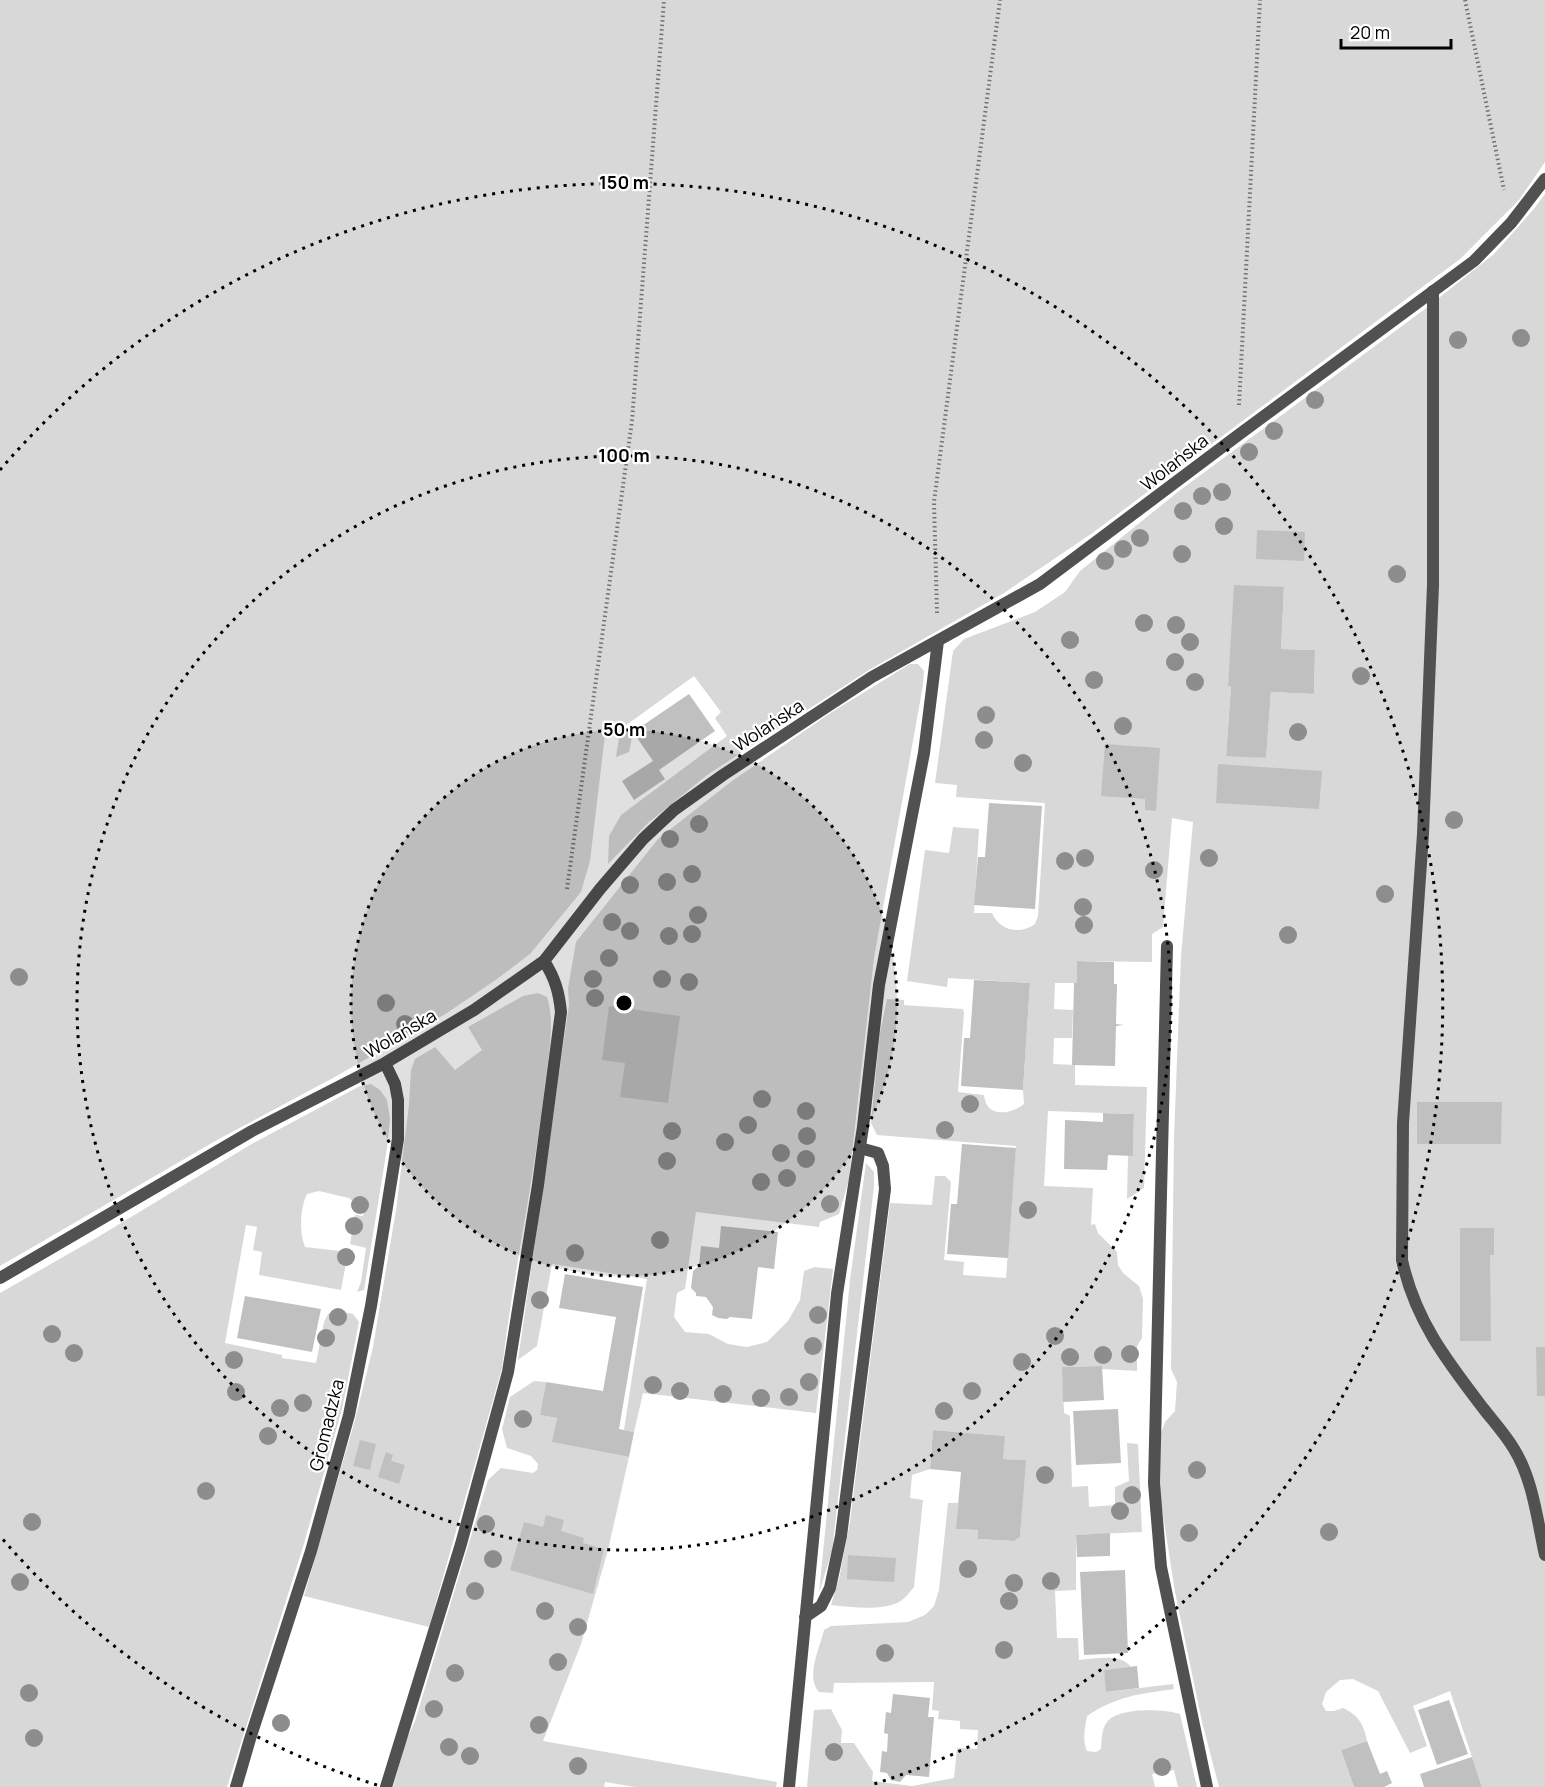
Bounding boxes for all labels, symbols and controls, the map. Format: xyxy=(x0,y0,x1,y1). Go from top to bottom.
scale bar xyxy=(1341,12,1450,50)
text: 20 m xyxy=(1350,20,1390,44)
text: 150 m xyxy=(599,170,649,194)
street label: Wolańska xyxy=(1135,428,1213,496)
text: 100 m xyxy=(598,443,650,467)
street label: Wolańska xyxy=(728,693,808,757)
text: 50 m xyxy=(603,717,645,741)
centre of rings xyxy=(614,993,634,1013)
street label: Wolańska xyxy=(359,1003,441,1063)
street label: Gromadzka xyxy=(303,1376,349,1474)

